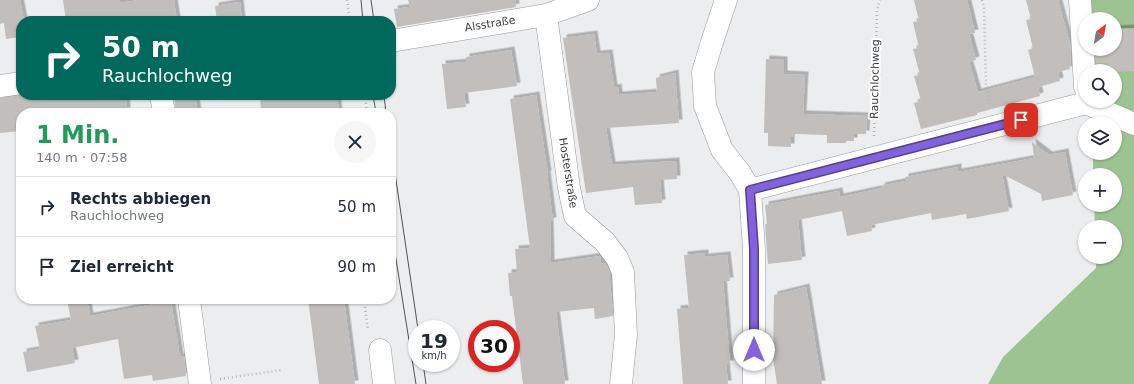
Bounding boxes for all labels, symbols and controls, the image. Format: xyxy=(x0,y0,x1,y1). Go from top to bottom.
north arrow xyxy=(1078,12,1122,56)
map controls xyxy=(1078,12,1122,264)
street label: Alsstraße xyxy=(464,14,517,34)
text: 50 m xyxy=(102,31,180,64)
icon: right xyxy=(36,32,88,84)
street label: Rauchlochweg xyxy=(868,39,882,119)
button: search xyxy=(1078,64,1122,108)
text: Rauchlochweg xyxy=(102,65,232,86)
pin xyxy=(1004,103,1038,137)
icon: arrive xyxy=(1010,109,1032,131)
button: layers xyxy=(1078,116,1122,160)
text: 1 Min. xyxy=(36,121,119,149)
button: close xyxy=(334,121,376,163)
street label: Hosterstraße xyxy=(556,137,580,209)
text: 140 m · 07:58 xyxy=(36,150,127,165)
button: + xyxy=(1078,168,1122,212)
text: Rechts abbiegen xyxy=(70,190,211,208)
icon: right xyxy=(36,196,58,218)
text: 50 m xyxy=(338,198,376,216)
text: Rauchlochweg xyxy=(70,208,164,223)
button: − xyxy=(1078,220,1122,264)
icon: arrive xyxy=(36,256,58,278)
text: Ziel erreicht xyxy=(70,258,174,276)
text: 90 m xyxy=(338,258,376,276)
speed limit sign: 30 xyxy=(468,320,520,372)
text: 19 xyxy=(420,329,448,353)
position arrow xyxy=(733,329,775,371)
text: km/h xyxy=(421,350,447,361)

